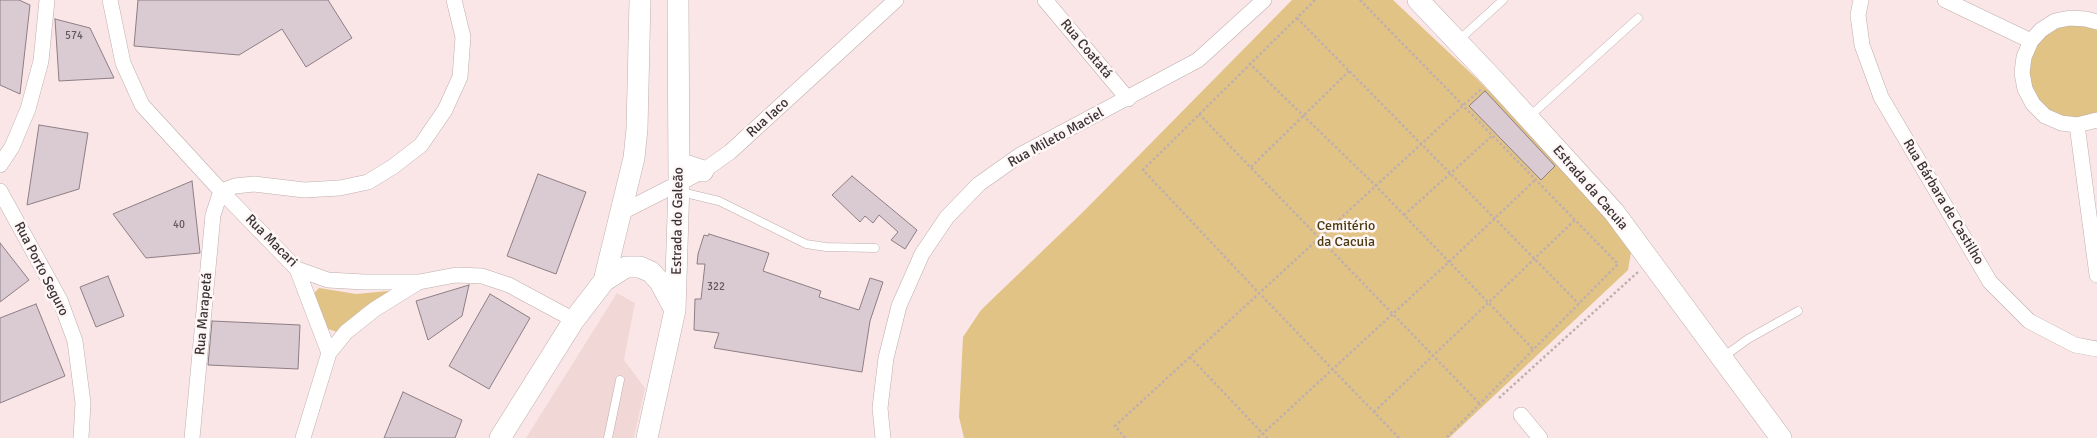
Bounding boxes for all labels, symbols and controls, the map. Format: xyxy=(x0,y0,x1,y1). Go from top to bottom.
street label: Rua Coatatá xyxy=(1056,16,1116,82)
house number: 574 xyxy=(65,29,83,43)
street label: Rua Iaco xyxy=(743,95,793,141)
street label: Rua Mileto Maciel xyxy=(1005,105,1107,171)
street label: Rua Bárbara de Castilho xyxy=(1899,136,1987,268)
street label: Estrada da Cacuia xyxy=(1549,142,1631,234)
street label: Estrada do Galeão xyxy=(669,167,687,275)
street label: Rua Macari xyxy=(241,211,301,271)
house number: 40 xyxy=(173,218,185,232)
park label: Cemitério da Cacuia xyxy=(1317,218,1375,250)
street label: Rua Porto Seguro xyxy=(10,219,72,319)
street label: Rua Marapetá xyxy=(192,272,216,356)
house number: 322 xyxy=(707,280,725,294)

